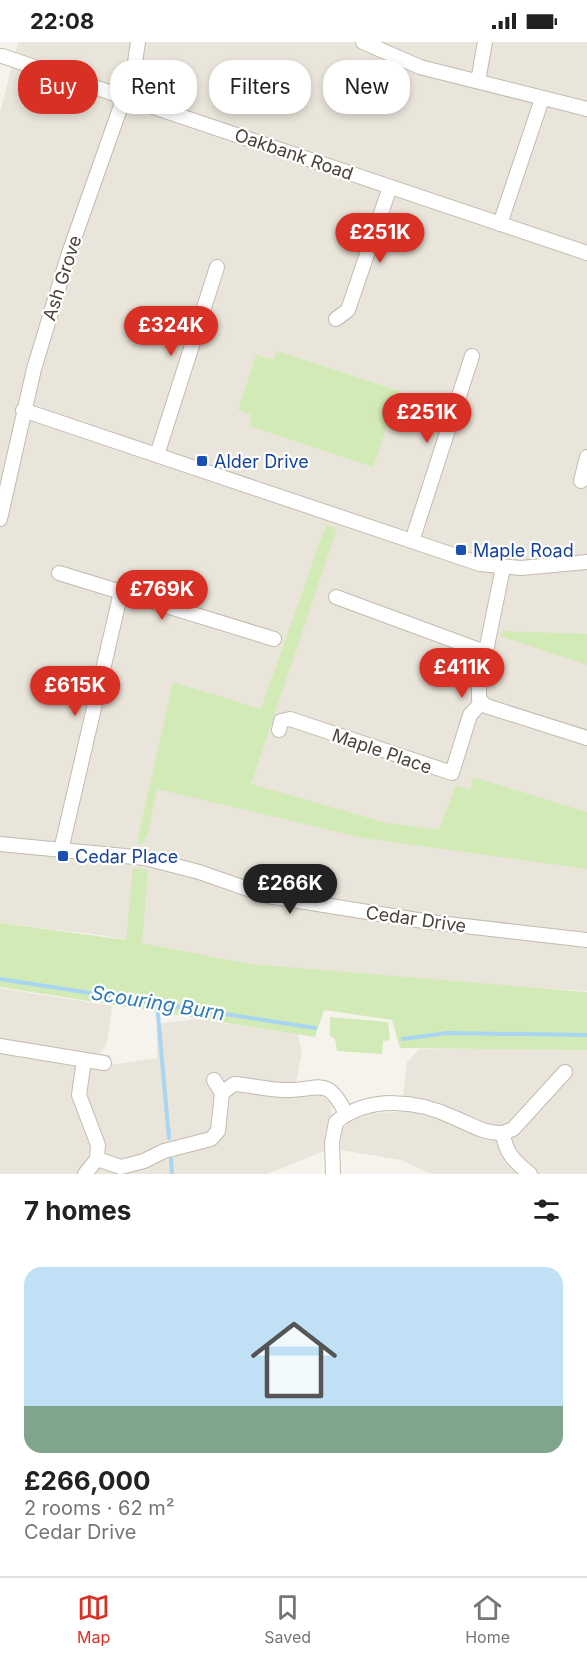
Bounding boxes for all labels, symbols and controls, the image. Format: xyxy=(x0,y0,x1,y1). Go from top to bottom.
text: 22:08 xyxy=(30,8,94,34)
chip: Buy xyxy=(18,60,98,114)
chip: Rent xyxy=(110,60,197,114)
chip: Filters xyxy=(209,60,311,114)
chip: New xyxy=(323,60,410,114)
street label: Oakbank Road xyxy=(232,124,356,184)
pin: £251K xyxy=(338,213,422,264)
text: £251K xyxy=(349,220,411,244)
street label: Ash Grove xyxy=(38,233,86,323)
pin: £324K xyxy=(129,306,213,357)
text: £324K xyxy=(138,313,204,337)
pin: £251K xyxy=(385,393,469,444)
text: £251K xyxy=(396,400,458,424)
place label: Alder Drive xyxy=(214,451,309,472)
marker: Alder Drive xyxy=(195,454,209,468)
place label: Maple Road xyxy=(473,540,574,561)
marker: Maple Road xyxy=(454,543,468,557)
pin: £769K xyxy=(120,570,204,621)
text: £769K xyxy=(130,577,194,601)
pin: £411K xyxy=(420,648,504,699)
text: £411K xyxy=(433,655,491,679)
pin: £615K xyxy=(33,666,117,717)
text: £615K xyxy=(44,673,106,697)
street label: Maple Place xyxy=(329,724,435,778)
place label: Cedar Place xyxy=(75,846,178,867)
marker: Cedar Place xyxy=(56,849,70,863)
pin: £266K xyxy=(248,864,332,915)
text: £266K xyxy=(257,871,323,895)
street label: Cedar Drive xyxy=(364,902,468,936)
water label: Scouring Burn xyxy=(89,981,227,1025)
icon: filters xyxy=(530,1194,563,1227)
text: 7 homes xyxy=(24,1195,131,1226)
icon: home xyxy=(240,1306,348,1414)
text: £266,000 xyxy=(24,1465,151,1496)
text: 2 rooms · 62 m² xyxy=(24,1496,175,1520)
text: Cedar Drive xyxy=(24,1520,137,1544)
tab: Map xyxy=(77,1591,110,1647)
tab: Saved xyxy=(264,1591,311,1647)
tab: Home xyxy=(465,1591,510,1647)

